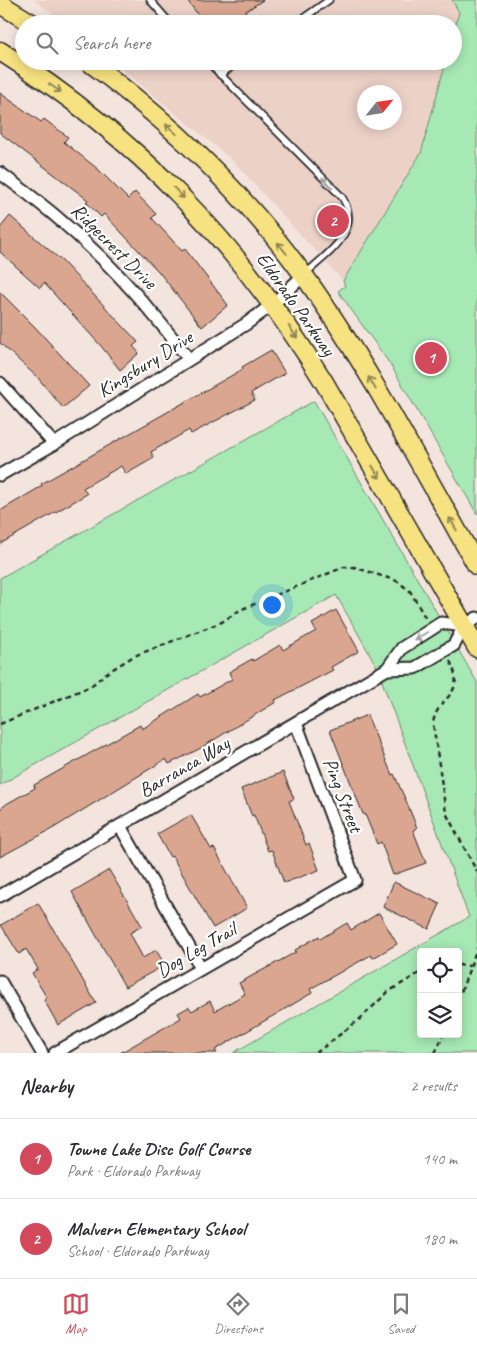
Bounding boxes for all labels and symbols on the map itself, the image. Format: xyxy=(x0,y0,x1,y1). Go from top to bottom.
one-way arrow xyxy=(48,83,62,93)
north arrow xyxy=(357,85,402,130)
one-way arrow xyxy=(165,123,178,135)
one-way arrow xyxy=(321,177,334,189)
one-way arrow xyxy=(173,187,185,199)
street label: Ridgecrest Drive xyxy=(66,198,163,295)
pin: 2 xyxy=(317,202,349,240)
one-way arrow xyxy=(276,242,287,255)
street label: Eldorado Parkway xyxy=(251,247,342,362)
street label: Kingsbury Drive xyxy=(93,324,199,403)
one-way arrow xyxy=(288,325,298,339)
pin: 1 xyxy=(415,339,447,377)
one-way arrow xyxy=(367,376,377,390)
one-way arrow xyxy=(371,464,381,478)
one-way arrow xyxy=(447,517,457,531)
your location xyxy=(259,592,285,618)
one-way arrow xyxy=(414,632,428,642)
street label: Barranca Way xyxy=(134,730,235,803)
street label: Ping Street xyxy=(317,754,369,838)
street label: Dog Leg Trail xyxy=(151,915,244,983)

